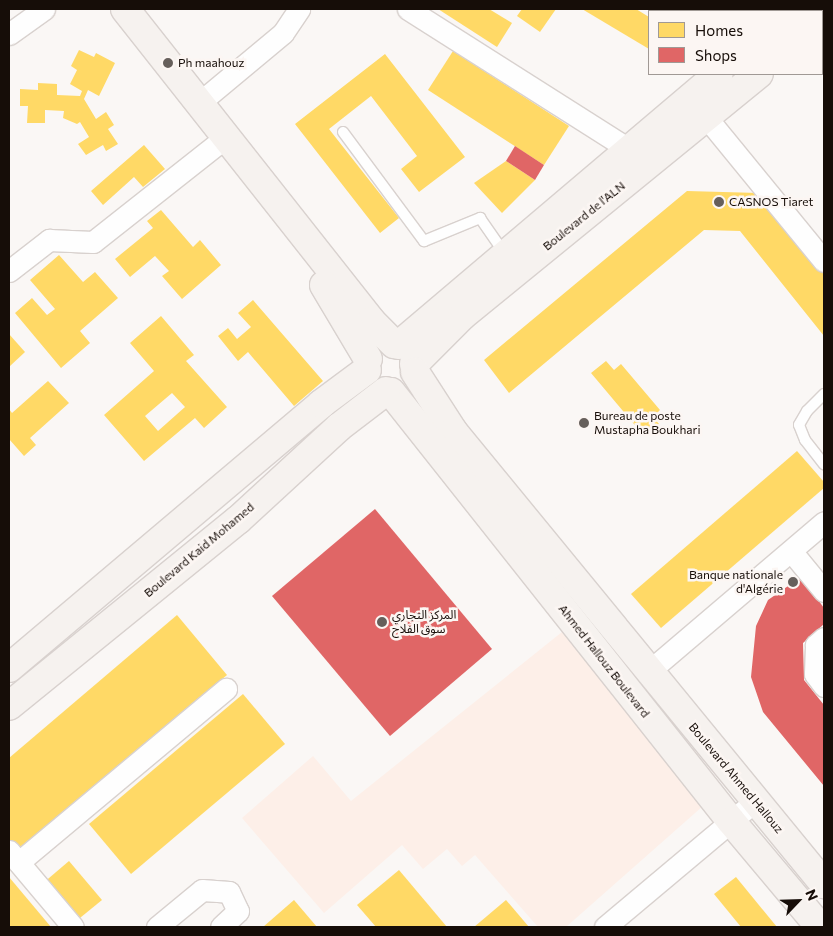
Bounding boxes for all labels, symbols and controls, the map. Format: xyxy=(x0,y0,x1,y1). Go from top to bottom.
legend xyxy=(648,10,823,75)
text: Homes xyxy=(695,21,743,39)
text: Shops xyxy=(695,46,737,64)
place label: Ph maahouz xyxy=(178,56,244,70)
marker: Ph maahouz xyxy=(162,57,174,69)
street label: Boulevard de l'ALN xyxy=(540,178,628,254)
place label: CASNOS Tiaret xyxy=(729,195,814,209)
marker: CASNOS Tiaret xyxy=(713,196,725,208)
place label: Bureau de poste Mustapha Boukhari xyxy=(594,409,700,437)
marker: Bureau de poste Mustapha Boukhari xyxy=(578,417,590,429)
street label: Boulevard Kaid Mohamed xyxy=(141,500,257,600)
place label: Banque nationale d'Algérie xyxy=(689,568,783,596)
marker: Banque nationale d'Algérie xyxy=(787,576,799,588)
street label: Ahmed Hallouz Boulevard xyxy=(555,602,653,720)
place label: المركز التجاري سوق الفلاح xyxy=(392,608,456,636)
marker: المركز التجاري سوق الفلاح xyxy=(376,616,388,628)
street label: Boulevard Ahmed Hallouz xyxy=(686,720,786,836)
north arrow xyxy=(773,876,823,926)
text: N xyxy=(802,886,822,903)

